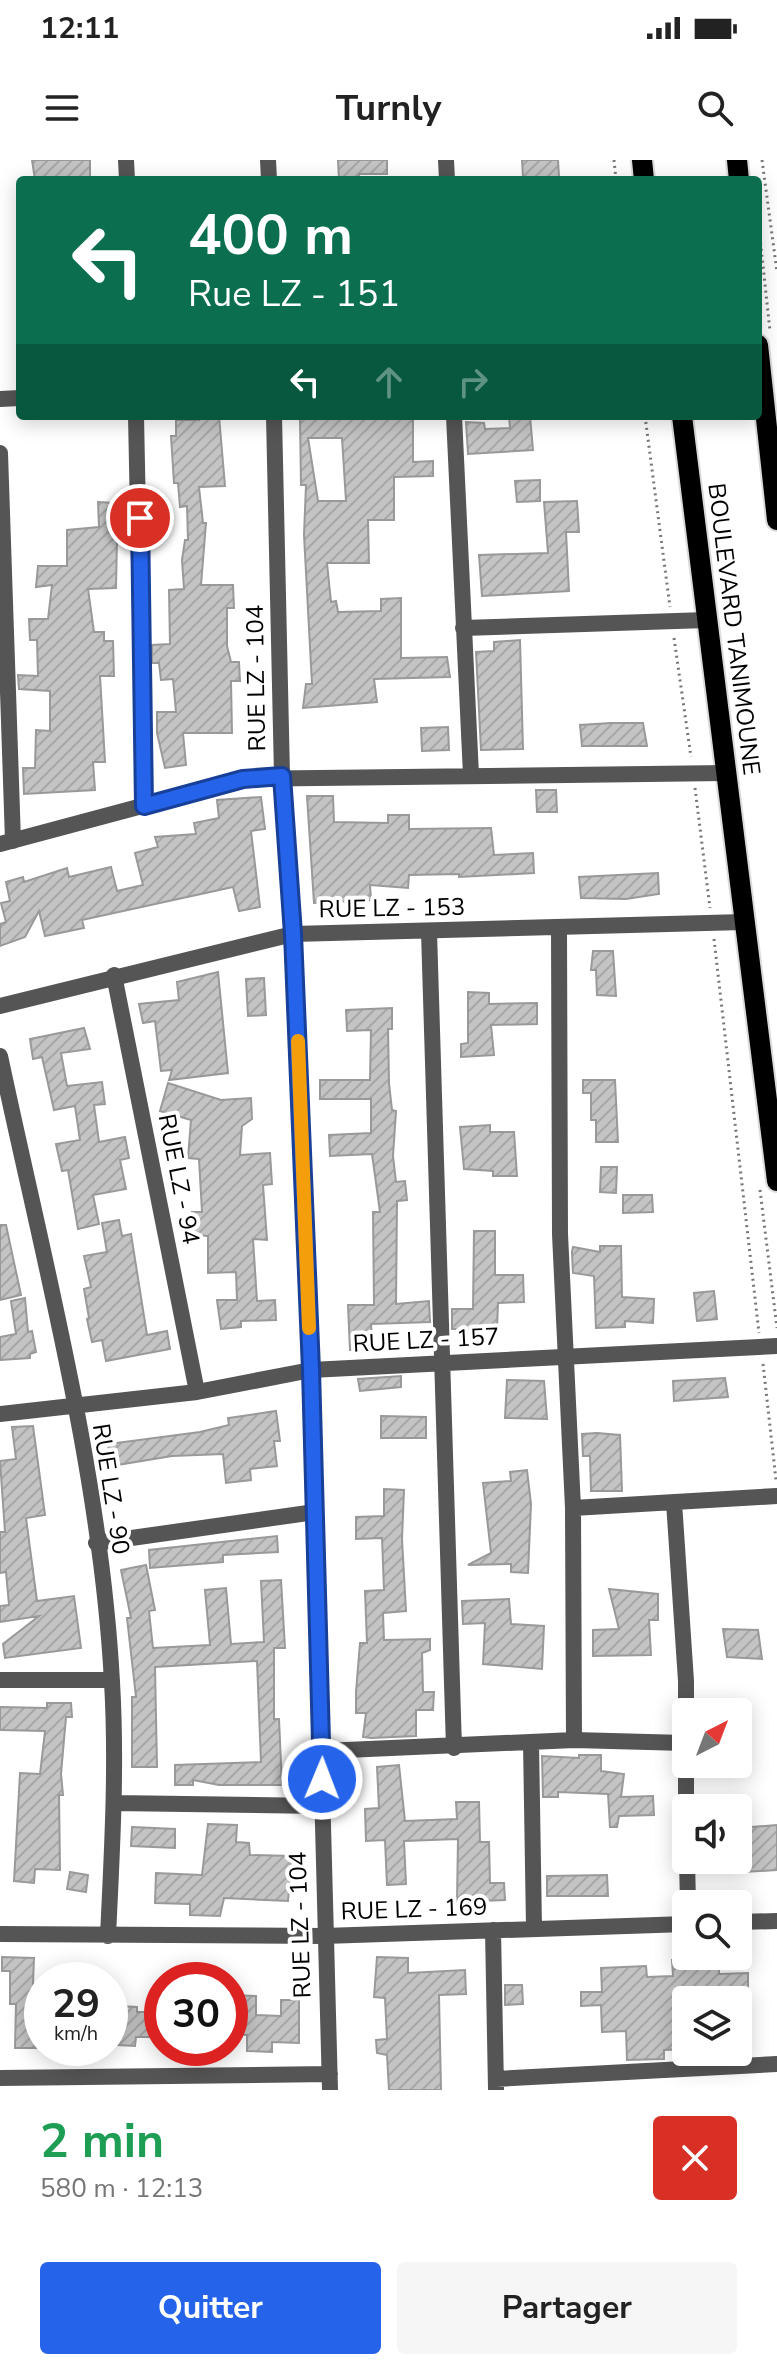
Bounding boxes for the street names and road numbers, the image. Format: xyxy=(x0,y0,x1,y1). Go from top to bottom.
street label: BOULEVARD TANIMOUNE xyxy=(700,481,768,777)
street label: RUE LZ - 104 xyxy=(239,604,273,752)
street label: RUE LZ - 153 xyxy=(318,891,466,925)
street label: RUE LZ - 94 xyxy=(151,1111,207,1247)
street label: RUE LZ - 157 xyxy=(352,1320,500,1360)
street label: RUE LZ - 90 xyxy=(85,1421,137,1557)
street label: RUE LZ - 104 xyxy=(281,1851,319,1999)
street label: RUE LZ - 169 xyxy=(340,1890,488,1928)

